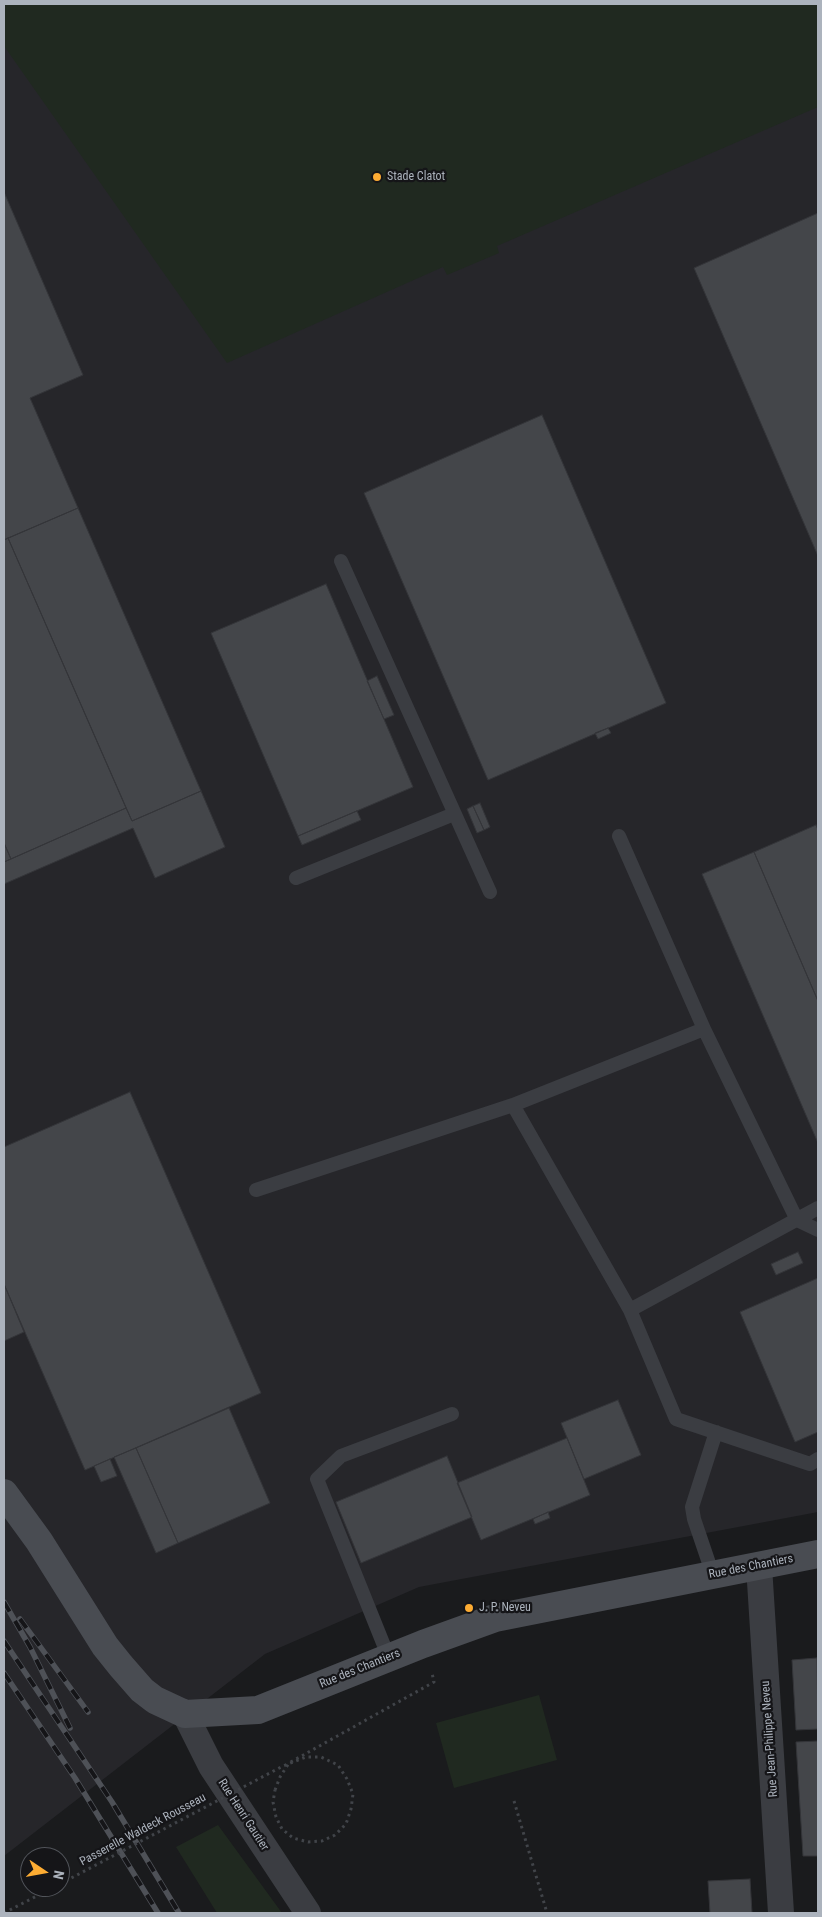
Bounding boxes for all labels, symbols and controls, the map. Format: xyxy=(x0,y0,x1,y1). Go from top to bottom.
place label: Stade Clatot xyxy=(387,170,445,184)
marker: Stade Clatot xyxy=(371,171,383,183)
street label: Rue des Chantiers xyxy=(708,1552,794,1582)
place label: J. P. Neveu xyxy=(479,1601,531,1615)
marker: J. P. Neveu xyxy=(463,1602,475,1614)
street label: Rue des Chantiers xyxy=(318,1646,402,1692)
street label: Rue Jean-Philippe Neveu xyxy=(759,1680,781,1798)
street label: Rue Henri Gautier xyxy=(214,1776,272,1854)
street label: Passerelle Waldeck Rousseau xyxy=(77,1791,209,1869)
north arrow xyxy=(20,1847,70,1897)
text: N xyxy=(50,1869,67,1881)

